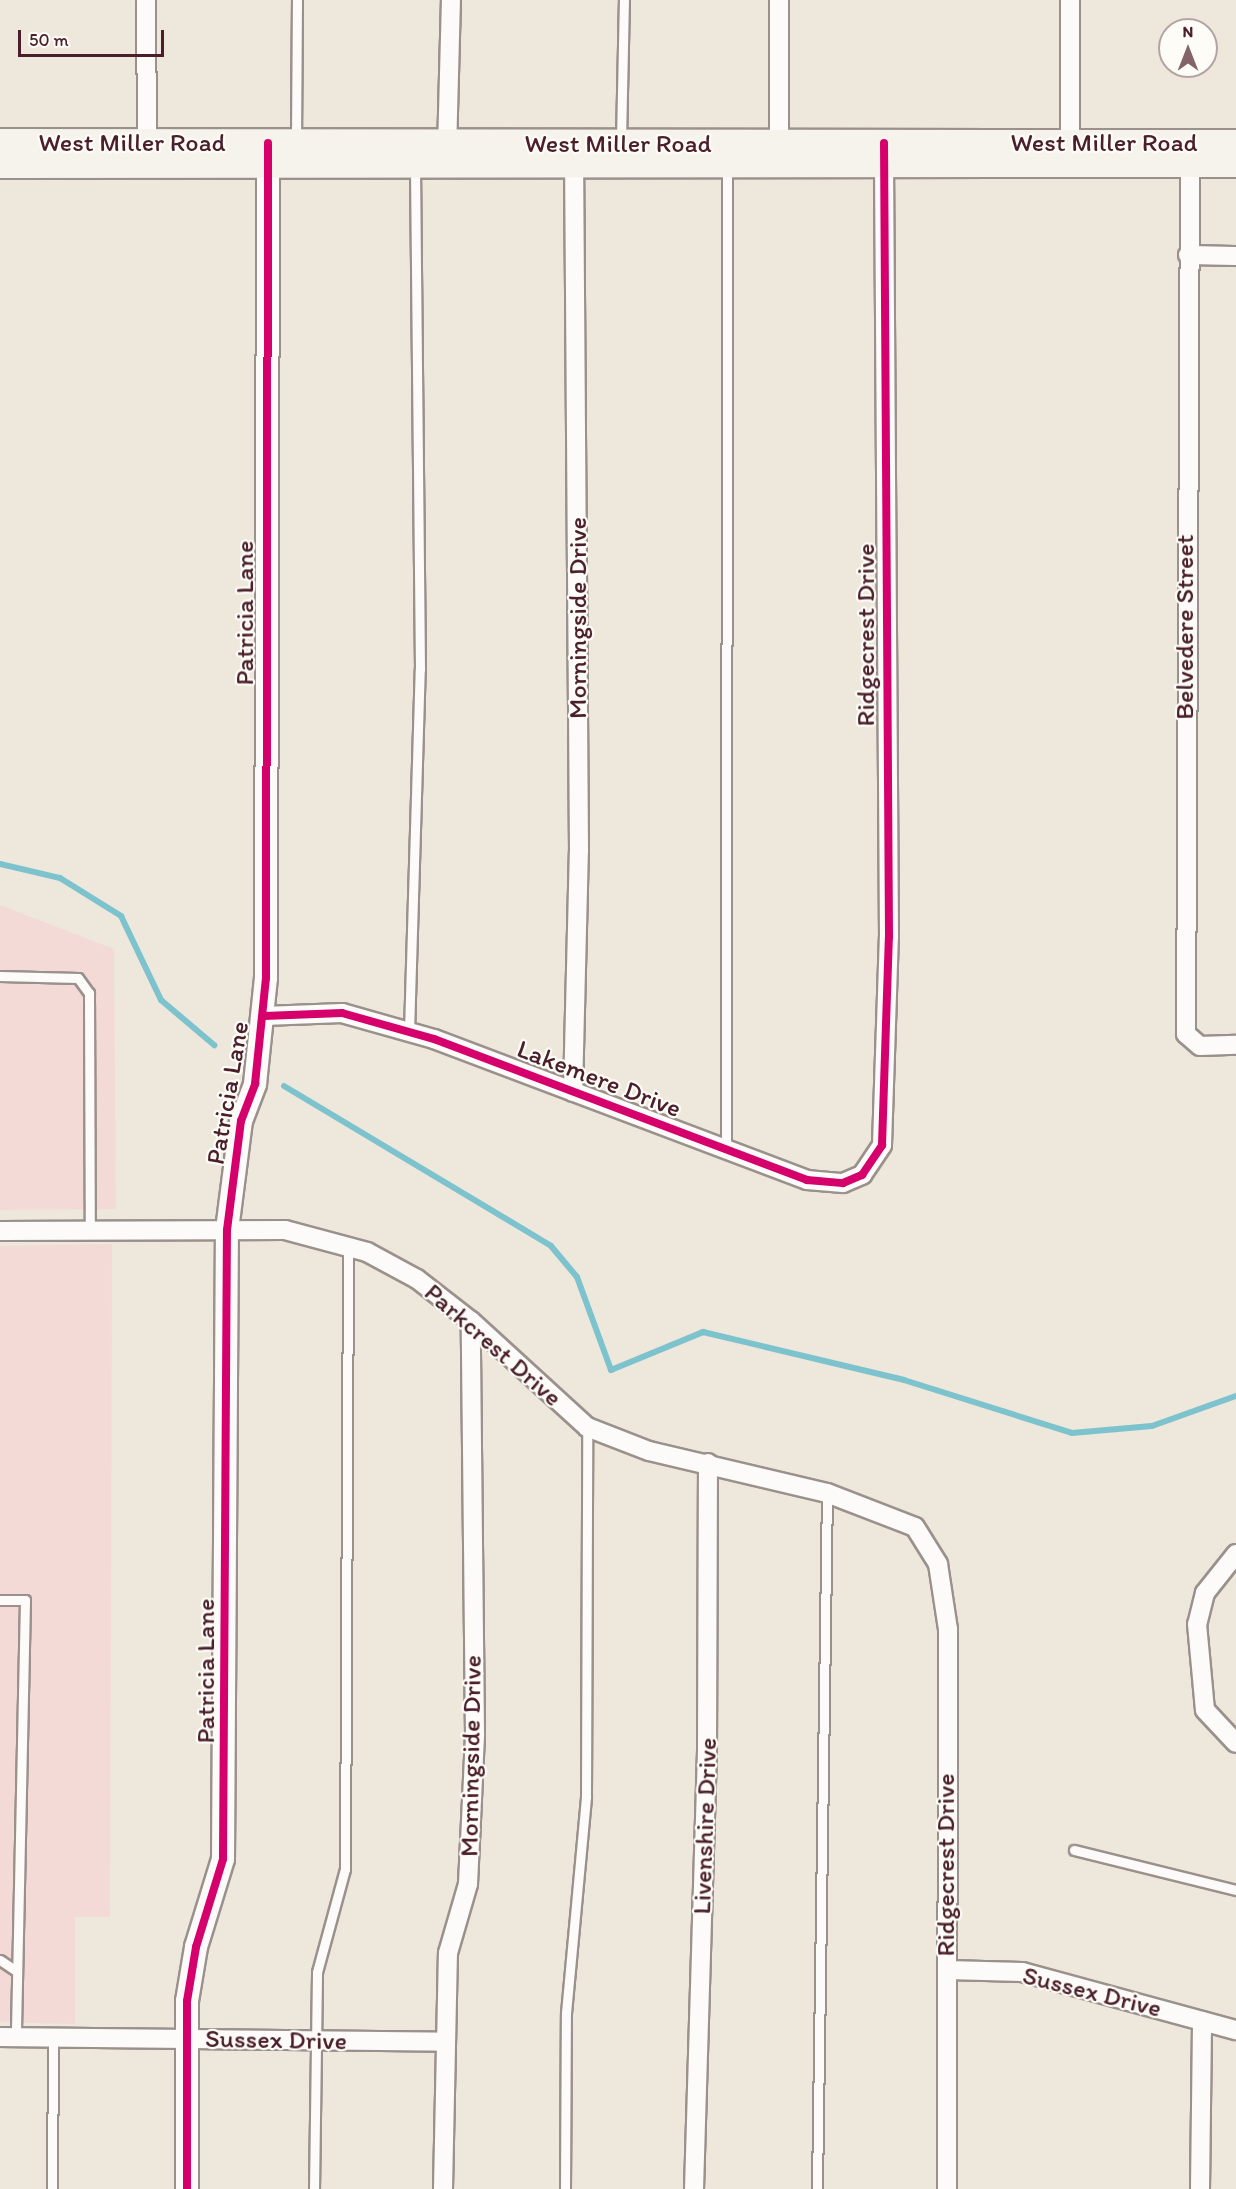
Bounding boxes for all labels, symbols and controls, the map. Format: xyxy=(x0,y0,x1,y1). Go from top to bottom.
scale bar xyxy=(21,18,166,56)
north arrow xyxy=(1158,18,1218,78)
text: N xyxy=(1183,22,1193,41)
text: 50 m xyxy=(29,29,69,51)
street label: West Miller Road xyxy=(38,127,226,159)
street label: West Miller Road xyxy=(1010,127,1198,159)
street label: West Miller Road xyxy=(524,128,712,160)
street label: Morningside Drive xyxy=(562,517,594,719)
street label: Belvedere Street xyxy=(1169,535,1201,719)
street label: Patricia Lane xyxy=(229,540,261,686)
street label: Ridgecrest Drive xyxy=(850,543,882,727)
street label: Patricia Lane xyxy=(200,1019,256,1167)
street label: Lakemere Drive xyxy=(513,1033,685,1125)
street label: Parkcrest Drive xyxy=(418,1277,568,1413)
street label: Patricia Lane xyxy=(190,1598,222,1744)
street label: Morningside Drive xyxy=(454,1655,488,1857)
street label: Livenshire Drive xyxy=(686,1737,724,1915)
street label: Ridgecrest Drive xyxy=(930,1773,962,1957)
street label: Sussex Drive xyxy=(1019,1960,1165,2024)
street label: Sussex Drive xyxy=(205,2023,347,2057)

